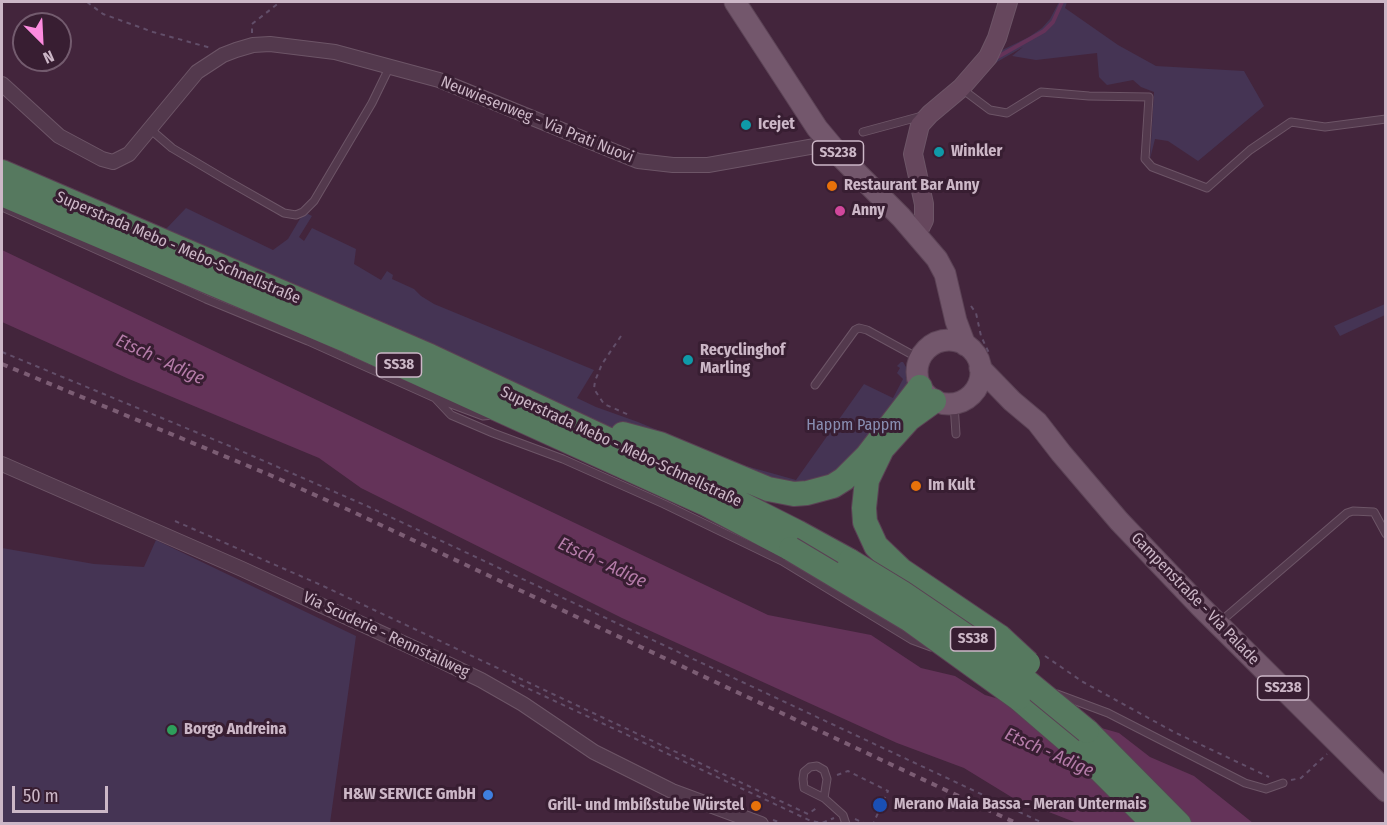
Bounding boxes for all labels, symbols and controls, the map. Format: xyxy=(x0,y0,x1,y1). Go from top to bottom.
north arrow xyxy=(12,12,72,72)
text: N xyxy=(40,46,57,68)
street label: Neuwiesenweg - Via Prati Nuovi xyxy=(438,72,636,168)
place label: Icejet xyxy=(758,115,795,135)
marker: Icejet xyxy=(739,118,753,132)
road number: SS238 xyxy=(812,141,864,165)
place label: Winkler xyxy=(951,142,1002,162)
marker: Winkler xyxy=(932,145,946,159)
place label: Restaurant Bar Anny xyxy=(844,176,979,196)
marker: Restaurant Bar Anny xyxy=(825,179,839,193)
street label: Superstrada Mebo - Mebo-Schnellstraße xyxy=(53,188,303,308)
place label: Anny xyxy=(852,201,885,221)
marker: Anny xyxy=(833,204,847,218)
water label: Etsch - Adige xyxy=(112,330,208,390)
place label: Recyclinghof Marling xyxy=(700,341,785,379)
road number: SS38 xyxy=(376,353,422,377)
marker: Recyclinghof Marling xyxy=(681,353,695,367)
street label: Superstrada Mebo - Mebo-Schnellstraße xyxy=(497,383,745,511)
park label: Happm Pappm xyxy=(806,416,902,436)
place label: Im Kult xyxy=(928,476,975,496)
marker: Im Kult xyxy=(909,479,923,493)
street label: Gampenstraße - Via Palade xyxy=(1127,529,1263,669)
water label: Etsch - Adige xyxy=(554,533,650,593)
street label: Via Scuderie - Rennstallweg xyxy=(300,588,472,682)
road number: SS38 xyxy=(950,627,996,651)
road number: SS238 xyxy=(1258,676,1308,700)
place label: Borgo Andreina xyxy=(184,720,286,740)
marker: Borgo Andreina xyxy=(165,723,179,737)
water label: Etsch - Adige xyxy=(1001,724,1097,782)
scale bar xyxy=(15,774,111,812)
text: 50 m xyxy=(23,785,59,807)
place label: H&W SERVICE GmbH xyxy=(343,785,476,805)
marker: H&W SERVICE GmbH xyxy=(481,788,495,802)
place label: Merano Maia Bassa - Meran Untermais xyxy=(894,795,1146,815)
place label: Grill- und Imbißstube Würstel xyxy=(548,796,744,816)
marker: Merano Maia Bassa - Meran Untermais xyxy=(871,796,889,814)
marker: Grill- und Imbißstube Würstel xyxy=(749,799,763,813)

